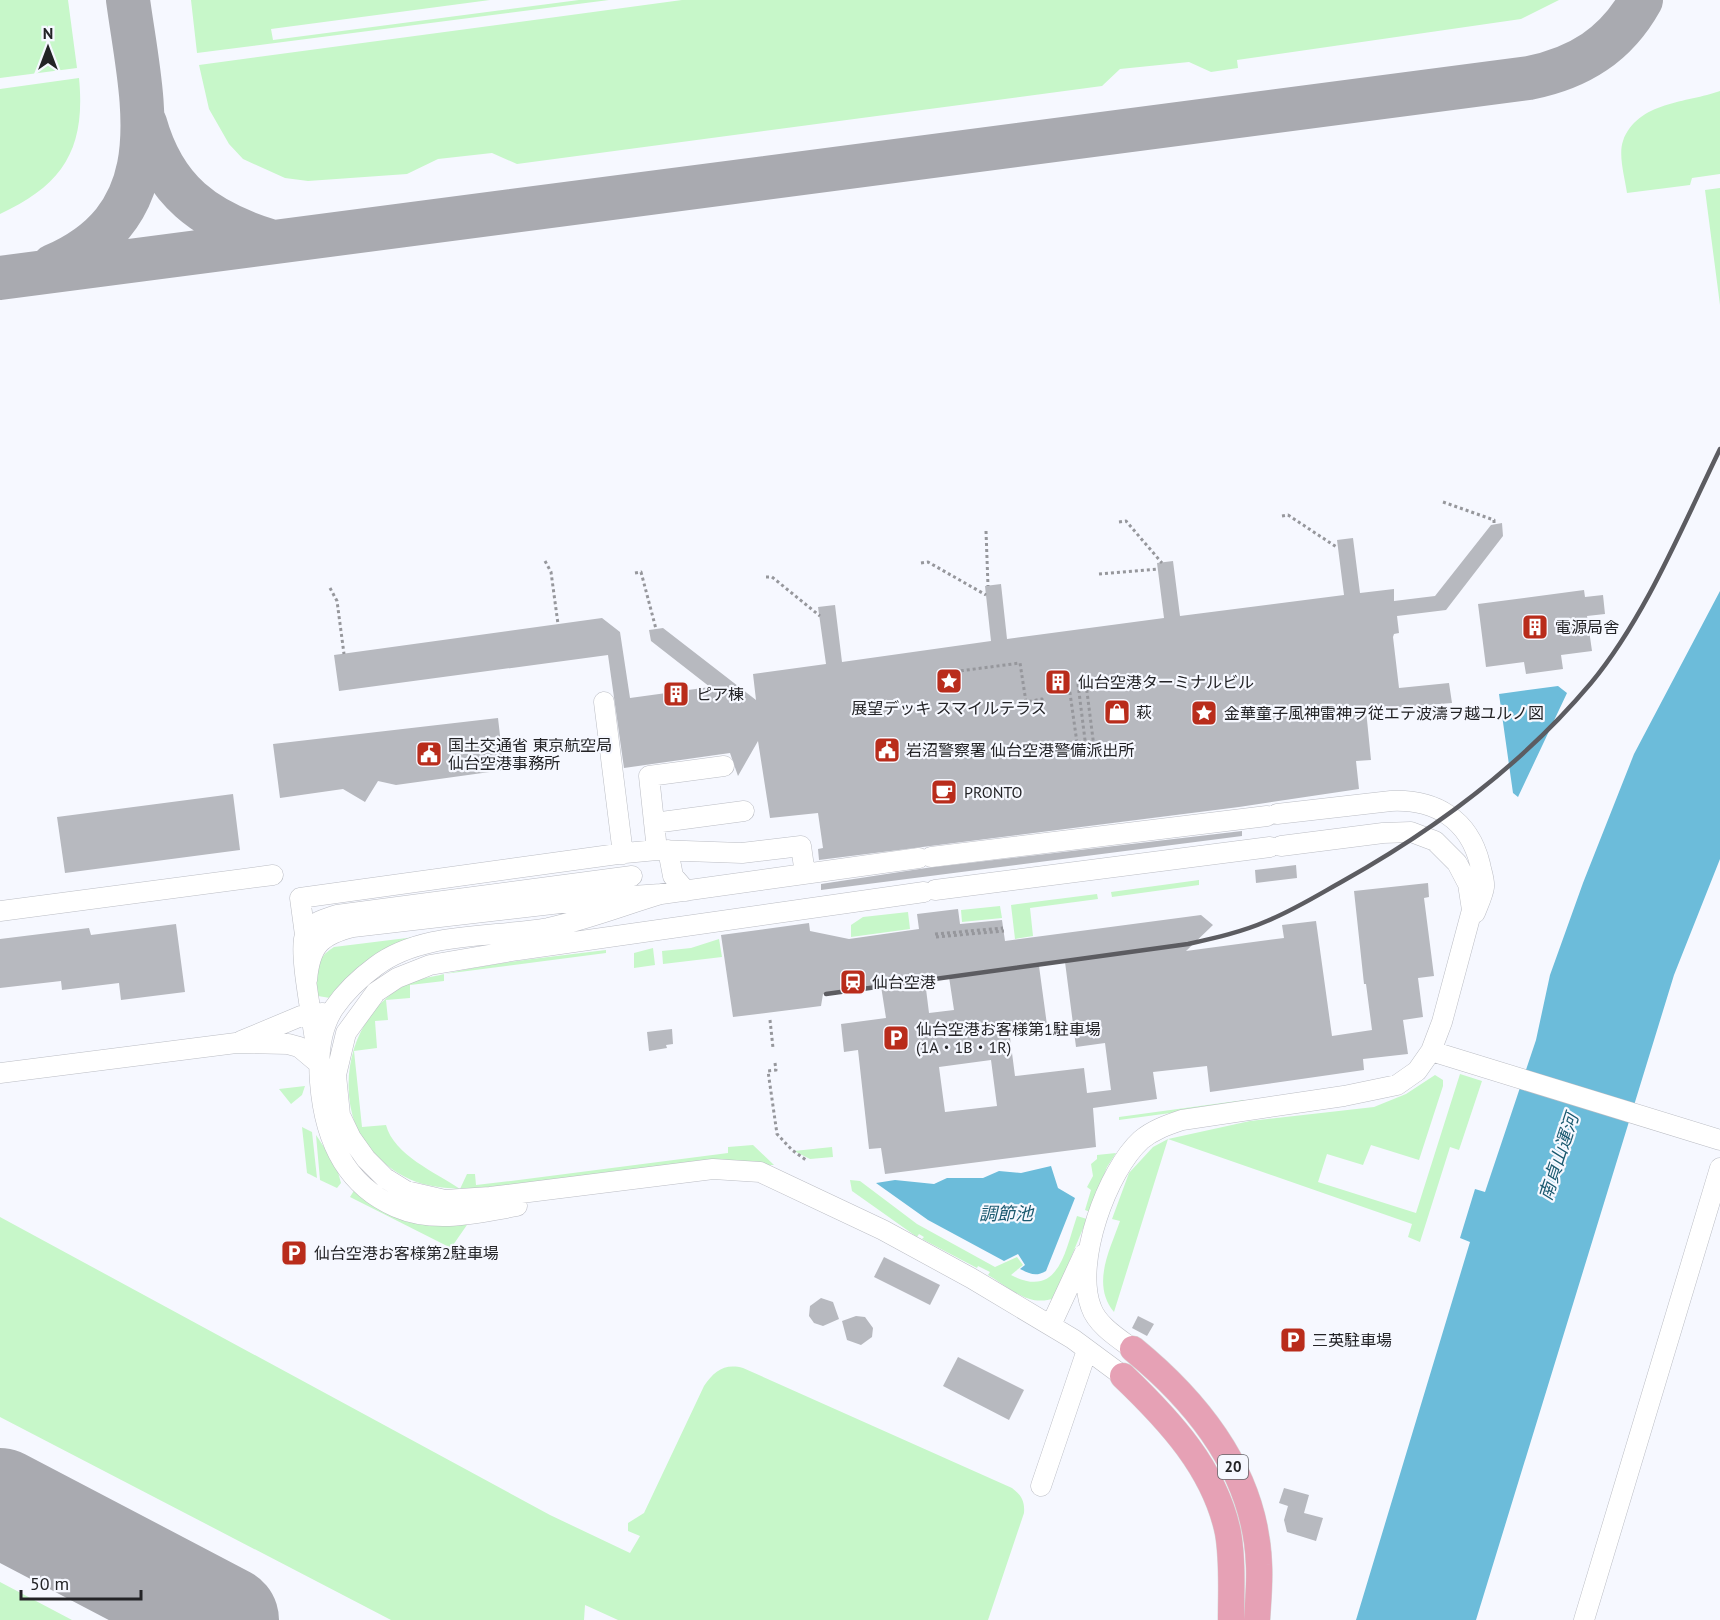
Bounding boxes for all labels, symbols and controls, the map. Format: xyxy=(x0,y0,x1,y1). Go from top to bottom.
north arrow xyxy=(18,18,78,78)
text: N xyxy=(43,23,53,43)
building icon: 電源局舎 xyxy=(1520,612,1550,642)
place label: 電源局舎 xyxy=(1555,617,1619,637)
place icon: 展望デッキ スマイルテラス xyxy=(934,666,964,696)
building icon: 仙台空港ターミナルビル xyxy=(1043,667,1073,697)
place label: 仙台空港ターミナルビル xyxy=(1078,672,1254,692)
building icon: ピア棟 xyxy=(661,679,691,709)
place label: ピア棟 xyxy=(696,684,744,704)
shop icon: 萩 xyxy=(1102,697,1132,727)
place label: 展望デッキ スマイルテラス xyxy=(851,698,1047,718)
place icon: 金華童子風神雷神ヲ従エテ波濤ヲ越ユルノ図 xyxy=(1189,698,1219,728)
place label: 萩 xyxy=(1136,702,1152,722)
place label: 金華童子風神雷神ヲ従エテ波濤ヲ越ユルノ図 xyxy=(1224,703,1544,723)
place label: 国土交通省 東京航空局 仙台空港事務所 xyxy=(448,735,612,773)
public building icon: 岩沼警察署 仙台空港警備派出所 xyxy=(872,735,902,765)
public building icon: 国土交通省 東京航空局 仙台空港事務所 xyxy=(414,739,444,769)
place label: 岩沼警察署 仙台空港警備派出所 xyxy=(906,740,1134,760)
cafe icon: PRONTO xyxy=(929,777,959,807)
place label: PRONTO xyxy=(964,782,1023,802)
station icon: 仙台空港 xyxy=(838,967,868,997)
place label: 仙台空港 xyxy=(872,972,936,992)
place label: 仙台空港お客様第1駐車場 (1A・1B・1R) xyxy=(916,1019,1101,1057)
parking icon: 仙台空港お客様第1駐車場 (1A・1B・1R) xyxy=(881,1023,911,1053)
water label: 南貞山運河 xyxy=(1534,1108,1584,1203)
water label: 調節池 xyxy=(979,1202,1035,1225)
parking icon: 仙台空港お客様第2駐車場 xyxy=(279,1238,309,1268)
place label: 仙台空港お客様第2駐車場 xyxy=(314,1243,499,1263)
parking icon: 三英駐車場 xyxy=(1278,1325,1308,1355)
place label: 三英駐車場 xyxy=(1312,1330,1392,1350)
road number: 20 xyxy=(1218,1455,1248,1479)
scale bar xyxy=(21,1563,141,1601)
text: 50 m xyxy=(30,1572,69,1595)

